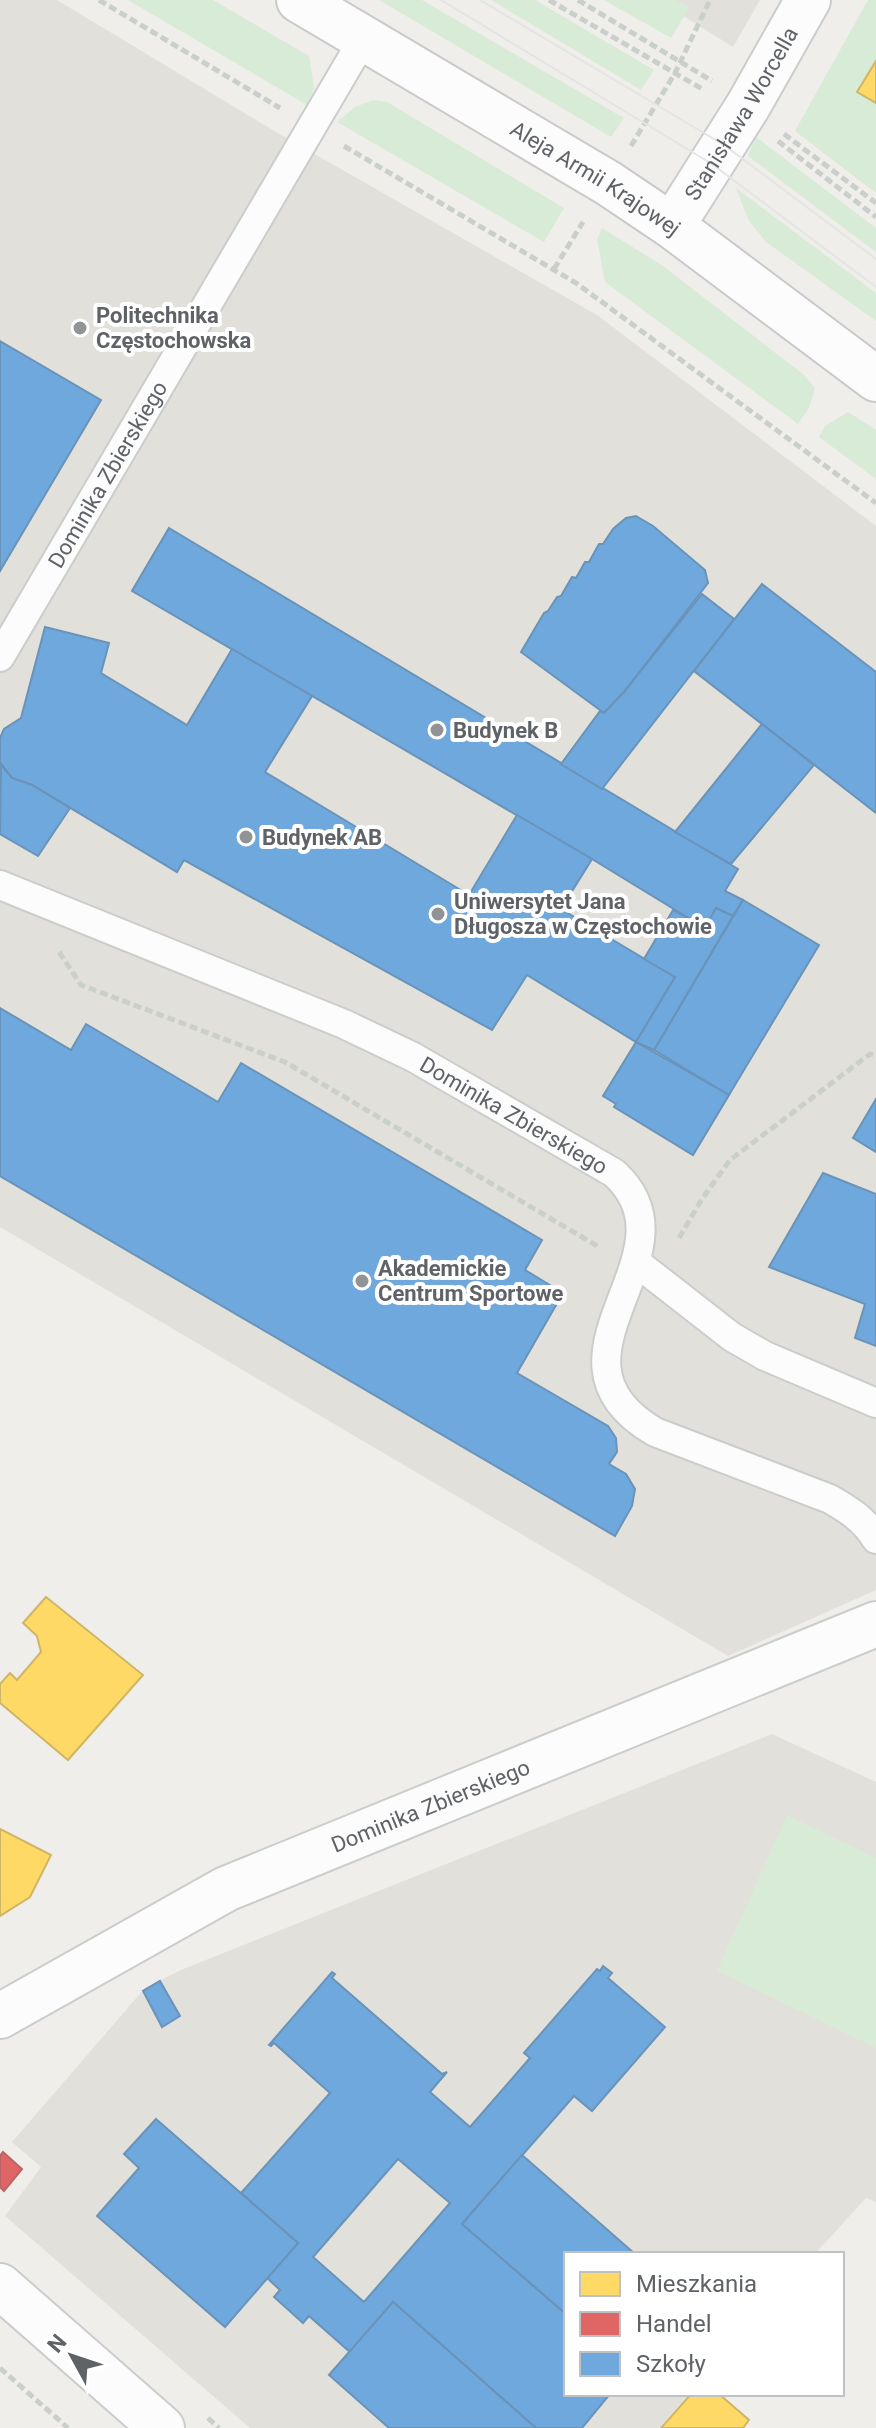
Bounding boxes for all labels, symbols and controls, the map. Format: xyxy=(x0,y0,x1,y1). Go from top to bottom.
street label: Stanisława Worcella xyxy=(679,22,803,205)
street label: Aleja Armii Krajowej xyxy=(506,116,686,241)
place label: Politechnika Częstochowska xyxy=(96,303,252,353)
marker: Politechnika Częstochowska xyxy=(71,319,89,337)
street label: Dominika Zbierskiego xyxy=(43,376,172,572)
place label: Budynek B xyxy=(453,718,558,743)
marker: Budynek B xyxy=(428,721,446,739)
place label: Budynek AB xyxy=(262,825,382,850)
marker: Budynek AB xyxy=(237,828,255,846)
place label: Uniwersytet Jana Długosza w Częstochowie xyxy=(454,889,712,939)
marker: Uniwersytet Jana Długosza w Częstochowie xyxy=(429,905,447,923)
street label: Dominika Zbierskiego xyxy=(416,1051,612,1179)
place label: Akademickie Centrum Sportowe xyxy=(378,1256,564,1306)
marker: Akademickie Centrum Sportowe xyxy=(353,1272,371,1290)
street label: Dominika Zbierskiego xyxy=(327,1754,533,1857)
legend xyxy=(564,2252,844,2396)
text: Mieszkania xyxy=(636,2270,757,2298)
text: Handel xyxy=(636,2310,712,2338)
north arrow xyxy=(32,2316,112,2396)
text: N xyxy=(42,2329,72,2357)
text: Szkoły xyxy=(636,2350,707,2378)

